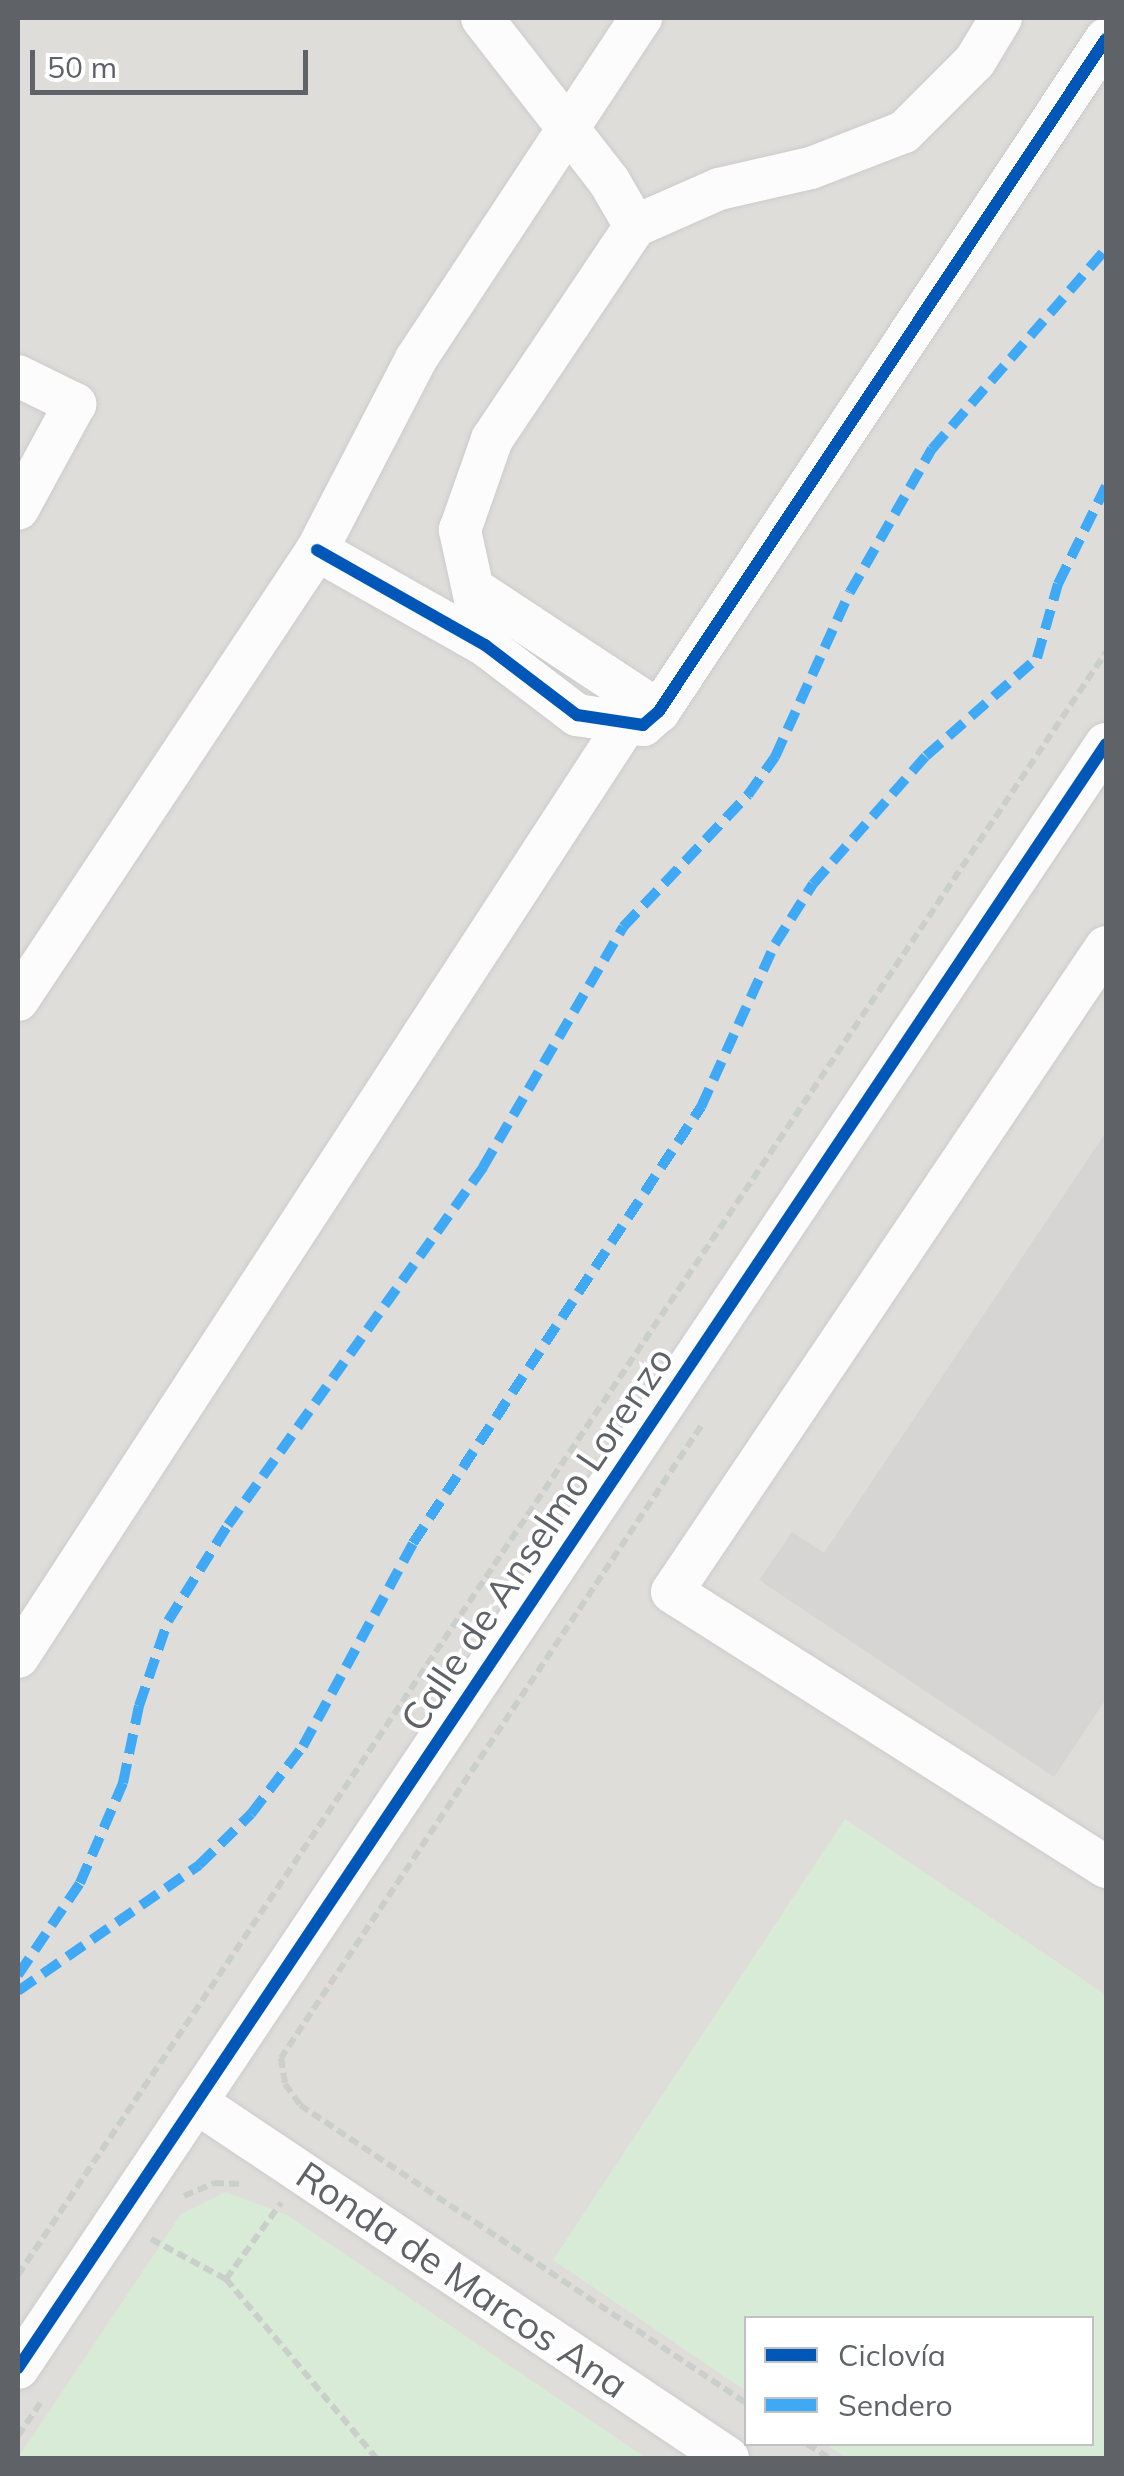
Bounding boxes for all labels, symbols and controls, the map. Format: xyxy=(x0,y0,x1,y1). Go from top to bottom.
scale bar xyxy=(35,30,312,92)
text: 50 m xyxy=(47,48,117,86)
street label: Calle de Anselmo Lorenzo xyxy=(391,1338,683,1740)
street label: Ronda de Marcos Ana xyxy=(288,2152,636,2408)
legend xyxy=(744,2316,1094,2446)
text: Ciclovía xyxy=(838,2336,946,2374)
text: Sendero xyxy=(838,2386,953,2424)

